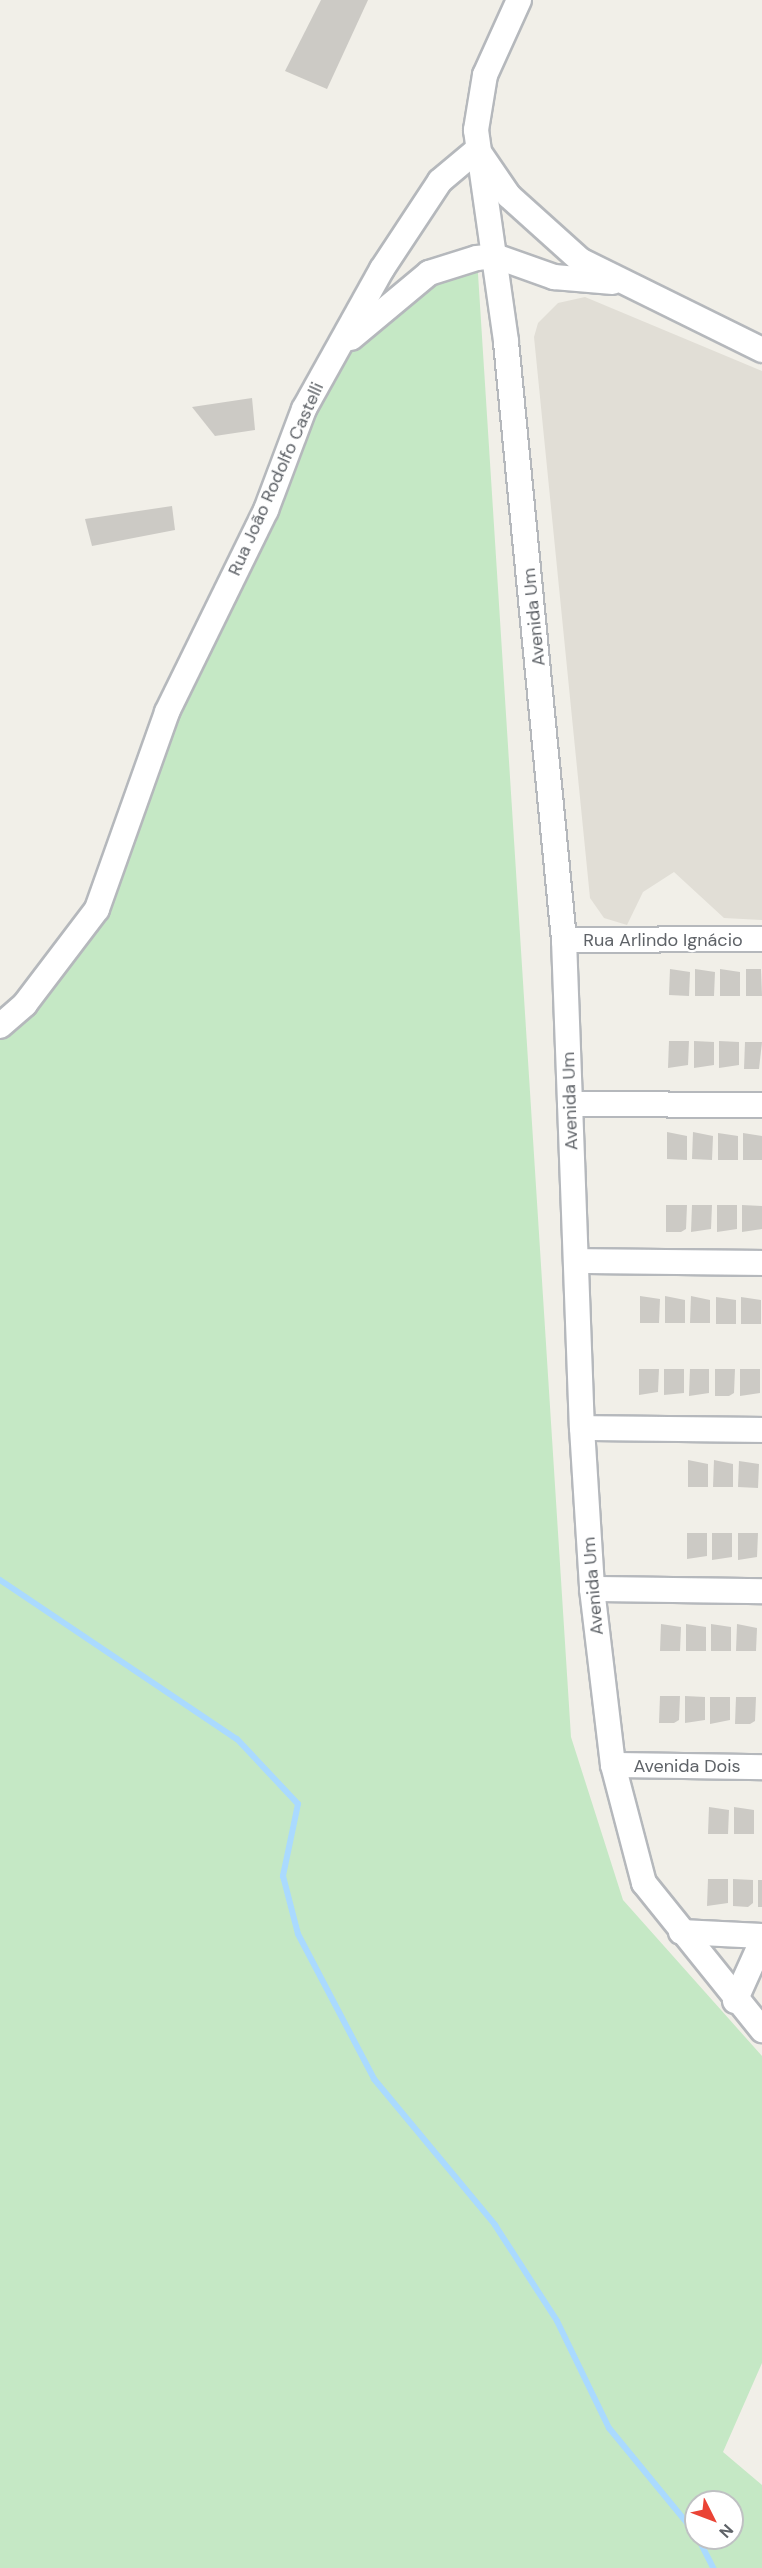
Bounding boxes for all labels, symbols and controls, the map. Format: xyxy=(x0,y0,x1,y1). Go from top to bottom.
street label: Rua João Rodolfo Castelli xyxy=(224,379,328,579)
street label: Avenida Um xyxy=(518,567,550,667)
street label: Rua Arlindo Ignácio xyxy=(583,929,743,951)
street label: Avenida Um xyxy=(557,1051,583,1151)
street label: Avenida Um xyxy=(578,1536,608,1636)
street label: Avenida Dois xyxy=(633,1755,741,1777)
north arrow xyxy=(684,2490,744,2550)
text: N xyxy=(715,2520,738,2542)

